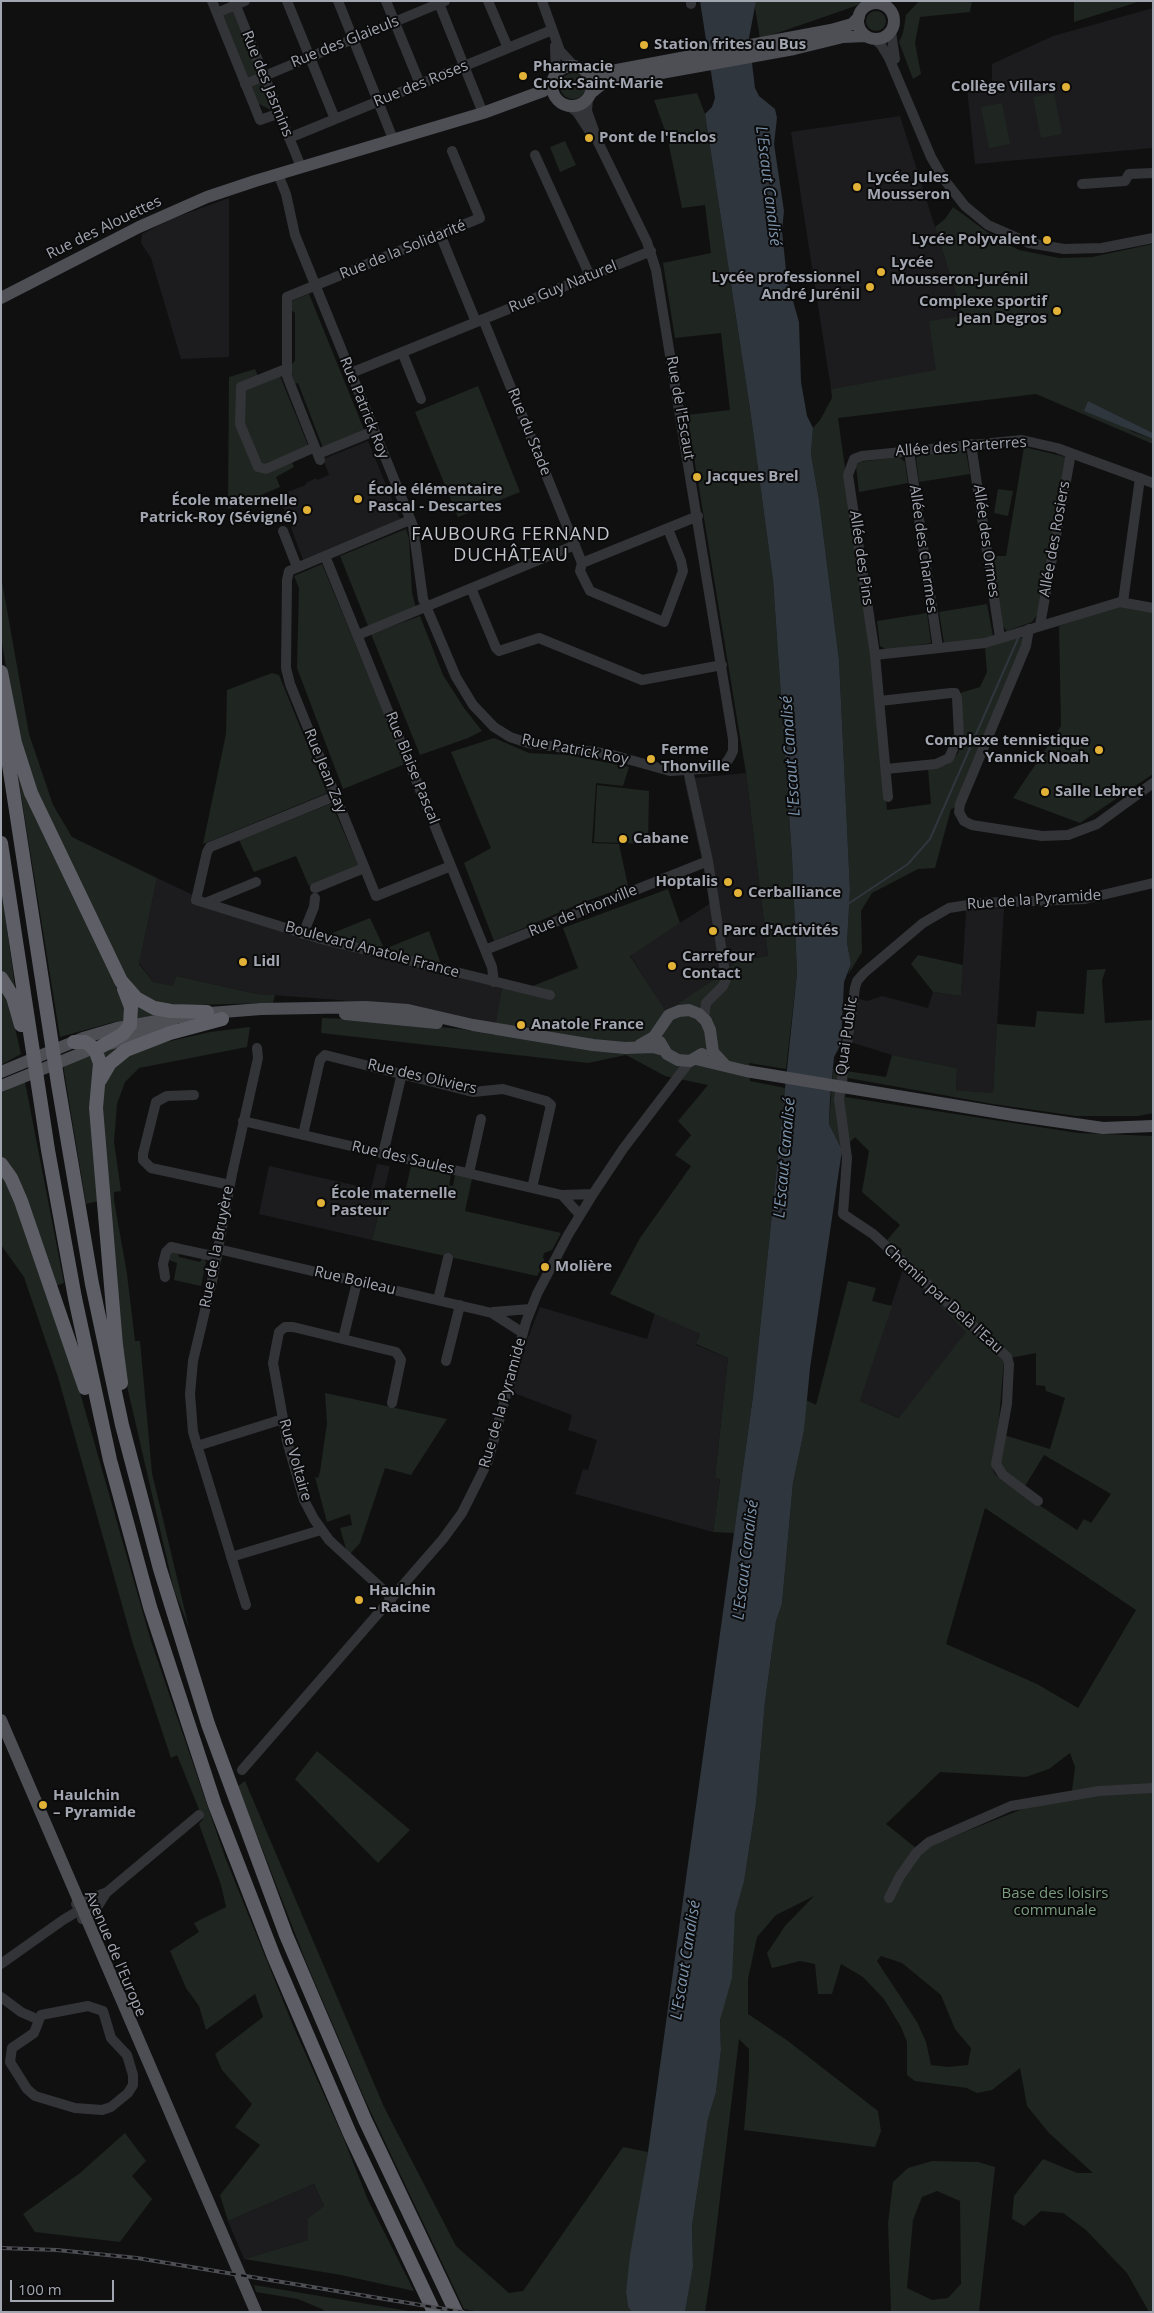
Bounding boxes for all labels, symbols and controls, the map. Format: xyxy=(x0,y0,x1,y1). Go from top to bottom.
street label: Rue des Glaieuls xyxy=(288,12,402,72)
street label: Rue des Jasmins xyxy=(237,28,297,140)
place label: Station frites au Bus xyxy=(654,36,806,54)
marker: Station frites au Bus xyxy=(638,39,650,51)
street label: Rue des Roses xyxy=(371,57,471,111)
place label: Pharmacie Croix-Saint-Marie xyxy=(533,58,663,93)
marker: Pharmacie Croix-Saint-Marie xyxy=(517,70,529,82)
place label: Collège Villars xyxy=(951,78,1056,96)
marker: Collège Villars xyxy=(1060,81,1072,93)
water label: L'Escaut Canalisé xyxy=(751,125,785,247)
place label: Pont de l'Enclos xyxy=(599,129,716,147)
marker: Pont de l'Enclos xyxy=(583,132,595,144)
place label: Lycée Jules Mousseron xyxy=(867,169,950,204)
marker: Lycée Jules Mousseron xyxy=(851,181,863,193)
street label: Rue des Alouettes xyxy=(44,192,164,264)
street label: Rue de la Solidarité xyxy=(337,216,469,284)
place label: Lycée Polyvalent xyxy=(911,231,1037,249)
marker: Lycée Polyvalent xyxy=(1041,234,1053,246)
place label: Lycée Mousseron-Jurénil xyxy=(891,254,1028,289)
street label: Rue Guy Naturel xyxy=(506,257,620,317)
marker: Lycée Mousseron-Jurénil xyxy=(875,266,887,278)
place label: Lycée professionnel André Jurénil xyxy=(711,269,860,304)
marker: Lycée professionnel André Jurénil xyxy=(864,281,876,293)
place label: Complexe sportif Jean Degros xyxy=(919,293,1047,328)
marker: Complexe sportif Jean Degros xyxy=(1051,305,1063,317)
street label: Rue Patrick Roy xyxy=(335,354,393,462)
street label: Rue de l'Escaut xyxy=(662,355,698,461)
street label: Rue du Stade xyxy=(503,386,555,478)
street label: Allée des Parterres xyxy=(895,433,1027,461)
place label: Jacques Brel xyxy=(707,468,799,486)
marker: Jacques Brel xyxy=(691,471,703,483)
street label: Allée des Rosiers xyxy=(1036,480,1074,598)
place label: École élémentaire Pascal - Descartes xyxy=(368,481,502,516)
street label: Allée des Ormes xyxy=(969,483,1003,599)
street label: Allée des Charmes xyxy=(905,484,941,614)
place label: École maternelle Patrick-Roy (Sévigné) xyxy=(140,492,297,527)
marker: École élémentaire Pascal - Descartes xyxy=(352,493,364,505)
marker: École maternelle Patrick-Roy (Sévigné) xyxy=(301,504,313,516)
street label: Allée des Pins xyxy=(845,509,877,607)
district label: FAUBOURG FERNAND DUCHÂTEAU xyxy=(409,524,613,566)
water label: L'Escaut Canalisé xyxy=(777,695,805,817)
street label: Rue Blaise Pascal xyxy=(381,709,443,827)
street label: Rue Jean Zay xyxy=(300,726,350,816)
street label: Rue Patrick Roy xyxy=(520,731,630,769)
place label: Complexe tennistique Yannick Noah xyxy=(925,732,1089,767)
place label: Ferme Thonville xyxy=(661,741,730,776)
marker: Complexe tennistique Yannick Noah xyxy=(1093,744,1105,756)
marker: Ferme Thonville xyxy=(645,753,657,765)
place label: Salle Lebret xyxy=(1055,783,1143,801)
marker: Salle Lebret xyxy=(1039,786,1051,798)
place label: Cabane xyxy=(633,830,689,848)
marker: Cabane xyxy=(617,833,629,845)
place label: Hoptalis xyxy=(656,873,718,891)
marker: Hoptalis xyxy=(722,876,734,888)
street label: Rue de Thonville xyxy=(526,881,640,941)
place label: Cerballiance xyxy=(748,884,841,902)
street label: Rue de la Pyramide xyxy=(966,886,1102,914)
marker: Cerballiance xyxy=(732,887,744,899)
street label: Boulevard Anatole France xyxy=(283,918,461,982)
place label: Parc d'Activités xyxy=(723,922,838,940)
marker: Parc d'Activités xyxy=(707,925,719,937)
place label: Carrefour Contact xyxy=(682,948,755,983)
place label: Lidl xyxy=(253,953,280,971)
marker: Lidl xyxy=(237,956,249,968)
marker: Carrefour Contact xyxy=(666,960,678,972)
street label: Quai Public xyxy=(833,996,861,1076)
place label: Anatole France xyxy=(531,1016,644,1034)
marker: Anatole France xyxy=(515,1019,527,1031)
street label: Rue des Oliviers xyxy=(366,1056,478,1098)
water label: L'Escaut Canalisé xyxy=(770,1097,800,1219)
street label: Rue des Saules xyxy=(350,1137,456,1179)
street label: Rue de la Bruyère xyxy=(196,1185,238,1309)
place label: École maternelle Pasteur xyxy=(331,1185,456,1220)
marker: École maternelle Pasteur xyxy=(315,1197,327,1209)
street label: Chemin par Delà l'Eau xyxy=(880,1241,1006,1357)
place label: Molière xyxy=(555,1258,612,1276)
marker: Molière xyxy=(539,1261,551,1273)
street label: Rue Boileau xyxy=(313,1263,397,1299)
street label: Rue de la Pyramide xyxy=(476,1336,530,1470)
street label: Rue Voltaire xyxy=(275,1417,315,1503)
water label: L'Escaut Canalisé xyxy=(729,1499,763,1621)
place label: Haulchin – Racine xyxy=(369,1582,436,1617)
marker: Haulchin – Racine xyxy=(353,1594,365,1606)
place label: Haulchin – Pyramide xyxy=(53,1787,136,1822)
marker: Haulchin – Pyramide xyxy=(37,1799,49,1811)
park label: Base des loisirs communale xyxy=(1002,1885,1108,1920)
street label: Avenue de l'Europe xyxy=(80,1888,150,2020)
water label: L'Escaut Canalisé xyxy=(667,1899,705,2021)
scale bar xyxy=(12,2270,116,2302)
text: 100 m xyxy=(18,2279,62,2299)

